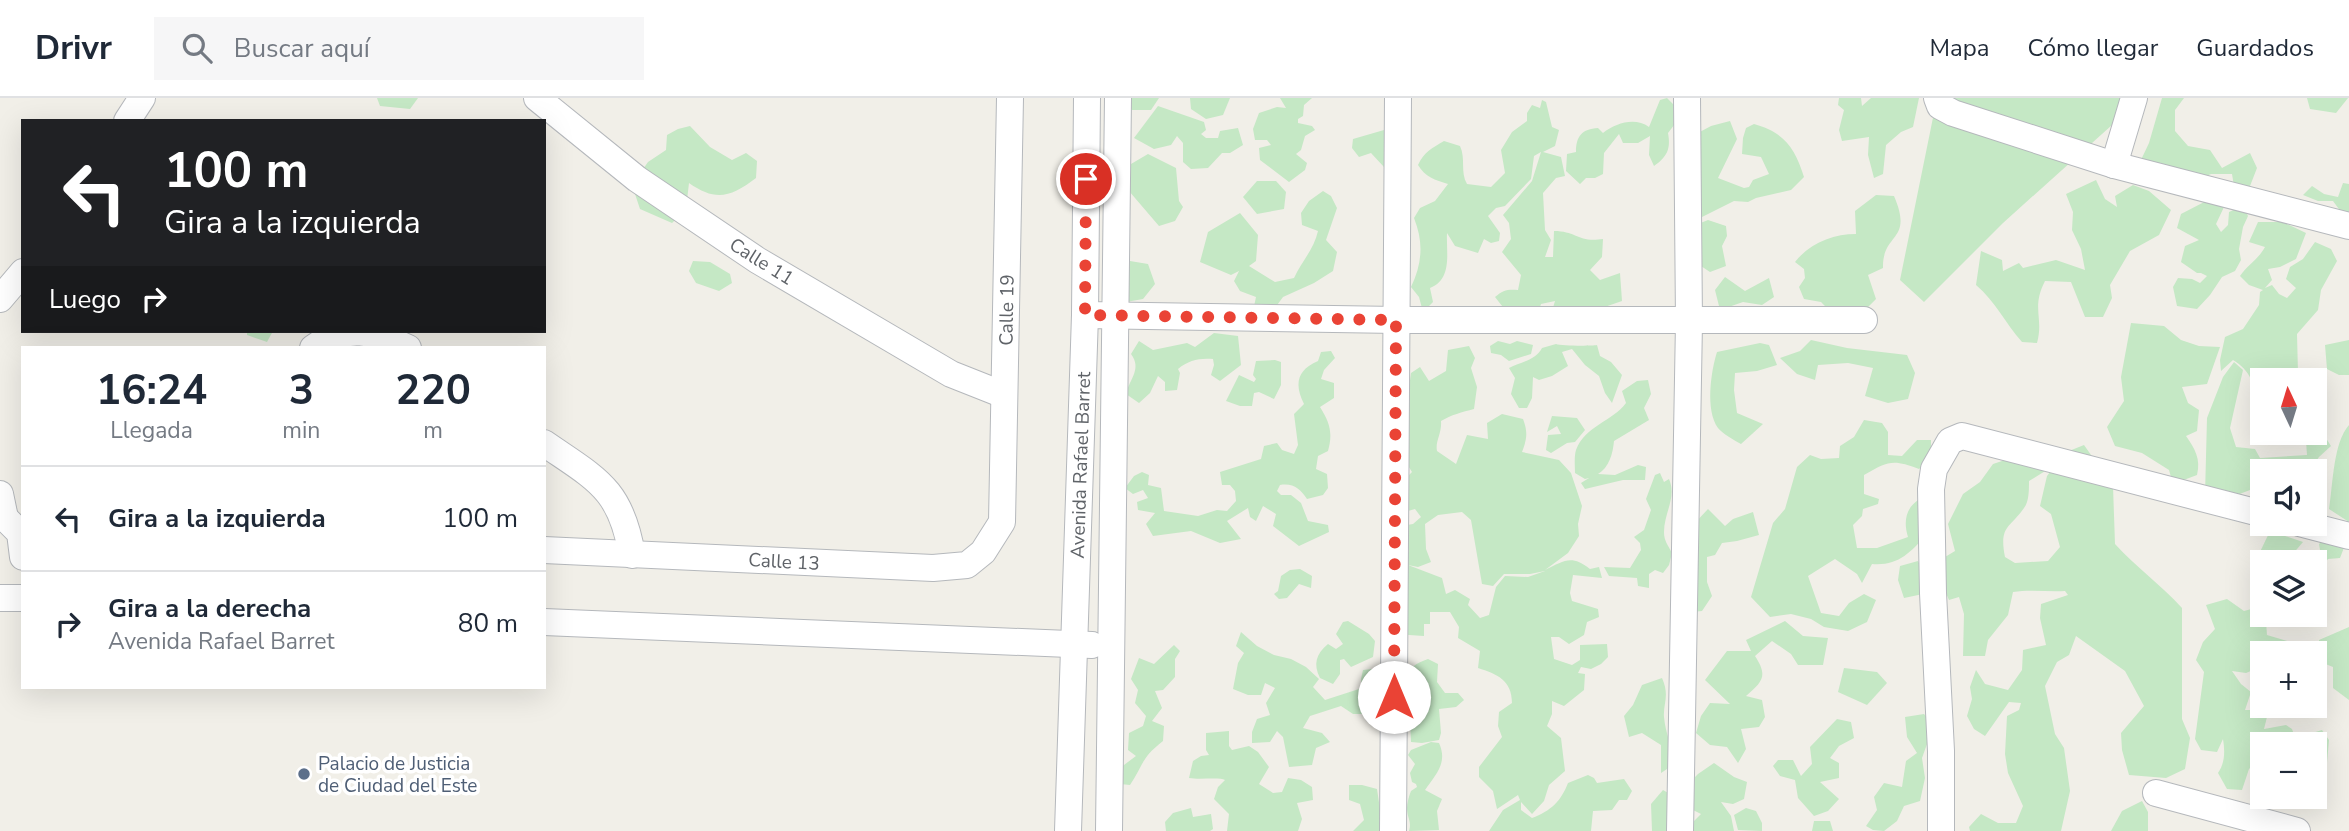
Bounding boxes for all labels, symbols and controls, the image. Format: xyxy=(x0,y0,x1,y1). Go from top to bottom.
search box xyxy=(154,17,644,80)
text: Drivr xyxy=(35,26,112,71)
icon: search xyxy=(178,29,216,67)
text: Buscar aquí xyxy=(234,31,370,66)
text: Mapa xyxy=(1929,32,1989,64)
text: Cómo llegar xyxy=(2027,32,2158,64)
text: Guardados xyxy=(2196,32,2314,64)
text: 100 m xyxy=(164,137,308,204)
icon: left xyxy=(49,147,140,238)
pin xyxy=(1056,149,1116,209)
icon: arrive xyxy=(1067,160,1105,198)
text: Gira a la izquierda xyxy=(164,201,421,244)
street label: Calle 11 xyxy=(724,232,799,292)
street label: Calle 19 xyxy=(993,274,1021,346)
icon: right xyxy=(135,280,173,318)
text: Luego xyxy=(49,282,121,317)
text: 16:24 xyxy=(96,362,207,419)
text: 3 xyxy=(289,362,314,419)
text: 220 xyxy=(395,362,471,419)
north arrow xyxy=(2250,368,2328,444)
map controls xyxy=(2250,368,2327,809)
street label: Avenida Rafael Barret xyxy=(1065,371,1097,559)
text: Llegada xyxy=(110,415,193,446)
text: min xyxy=(282,415,320,446)
text: m xyxy=(423,415,443,446)
button: sound xyxy=(2250,459,2327,536)
icon: left xyxy=(49,500,87,538)
text: Gira a la izquierda xyxy=(108,501,326,536)
text: 100 m xyxy=(442,501,518,536)
street label: Calle 13 xyxy=(748,547,820,577)
button: layers xyxy=(2250,550,2327,627)
text: Gira a la derecha xyxy=(108,591,311,626)
icon: right xyxy=(49,605,87,643)
text: 80 m xyxy=(458,606,518,641)
text: Avenida Rafael Barret xyxy=(108,626,335,657)
button: + xyxy=(2250,641,2327,718)
position arrow xyxy=(1357,660,1431,734)
button: − xyxy=(2250,732,2327,809)
place label: Palacio de Justicia de Ciudad del Este xyxy=(318,751,477,799)
marker: Palacio de Justicia de Ciudad del Este xyxy=(296,766,312,782)

